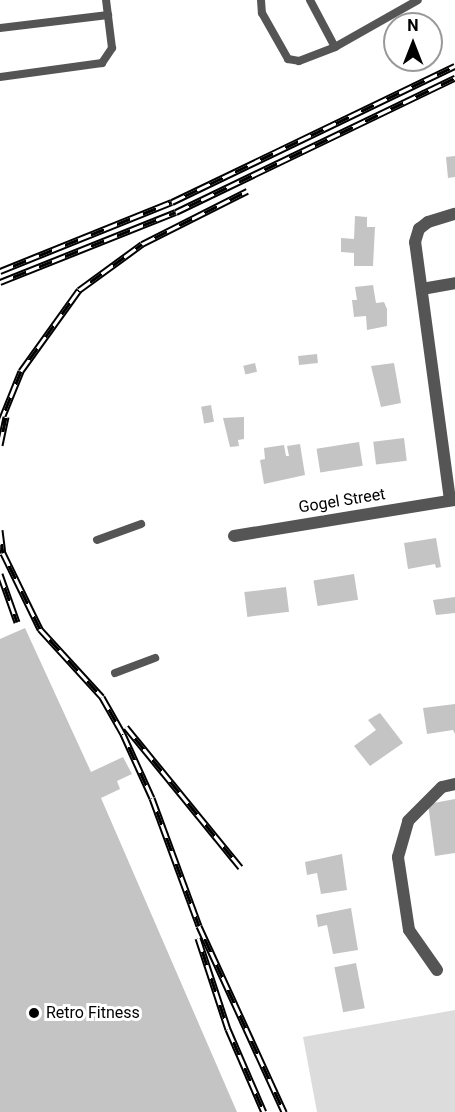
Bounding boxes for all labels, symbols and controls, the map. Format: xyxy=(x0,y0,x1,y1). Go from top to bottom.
north arrow xyxy=(383,12,443,72)
text: N xyxy=(407,16,419,35)
street label: Gogel Street xyxy=(297,485,387,517)
place label: Retro Fitness xyxy=(46,1003,140,1023)
marker: Retro Fitness xyxy=(27,1006,41,1020)

